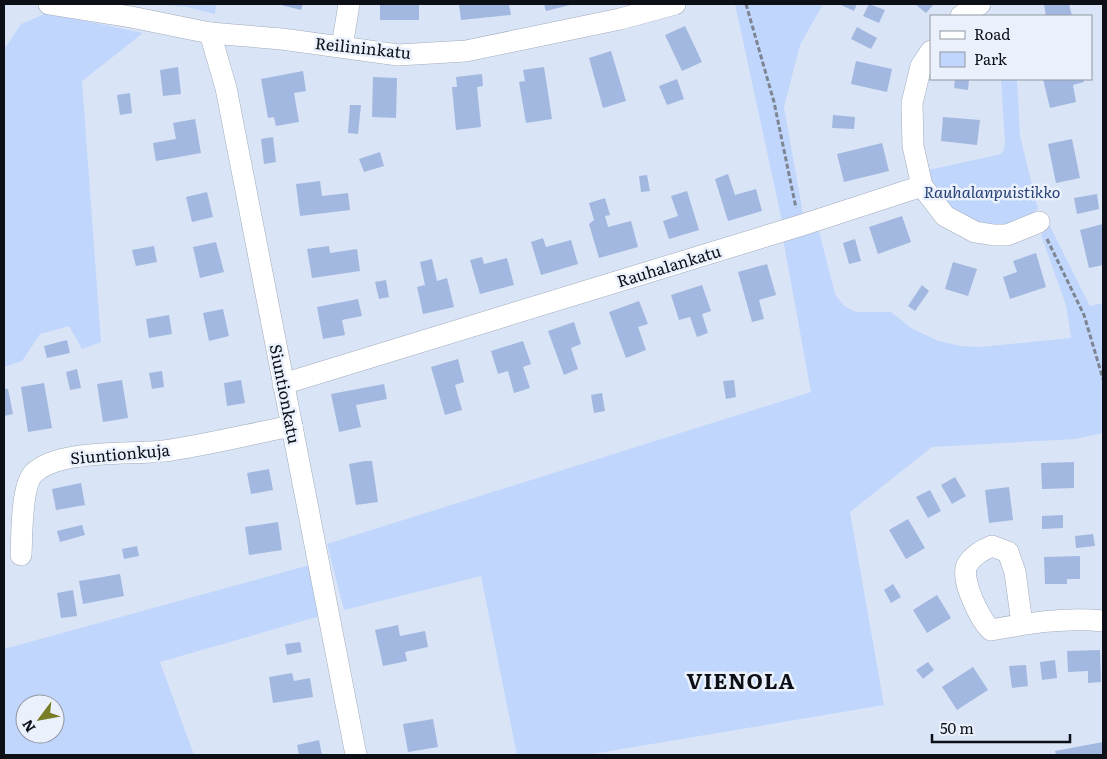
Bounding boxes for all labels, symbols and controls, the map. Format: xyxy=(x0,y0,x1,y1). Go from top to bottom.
legend xyxy=(930,15,1092,80)
text: Road xyxy=(974,22,1010,45)
street label: Reilininkatu xyxy=(314,30,412,64)
text: Park xyxy=(974,47,1008,70)
park label: Rauhalanpuistikko xyxy=(924,179,1060,203)
street label: Rauhalankatu xyxy=(614,238,724,292)
street label: Siuntionkatu xyxy=(265,342,307,446)
street label: Siuntionkuja xyxy=(69,437,171,469)
district label: VIENOLA xyxy=(687,664,795,695)
north arrow xyxy=(15,694,65,744)
scale bar xyxy=(932,712,1070,744)
text: N xyxy=(16,716,40,737)
text: 50 m xyxy=(940,716,974,739)

